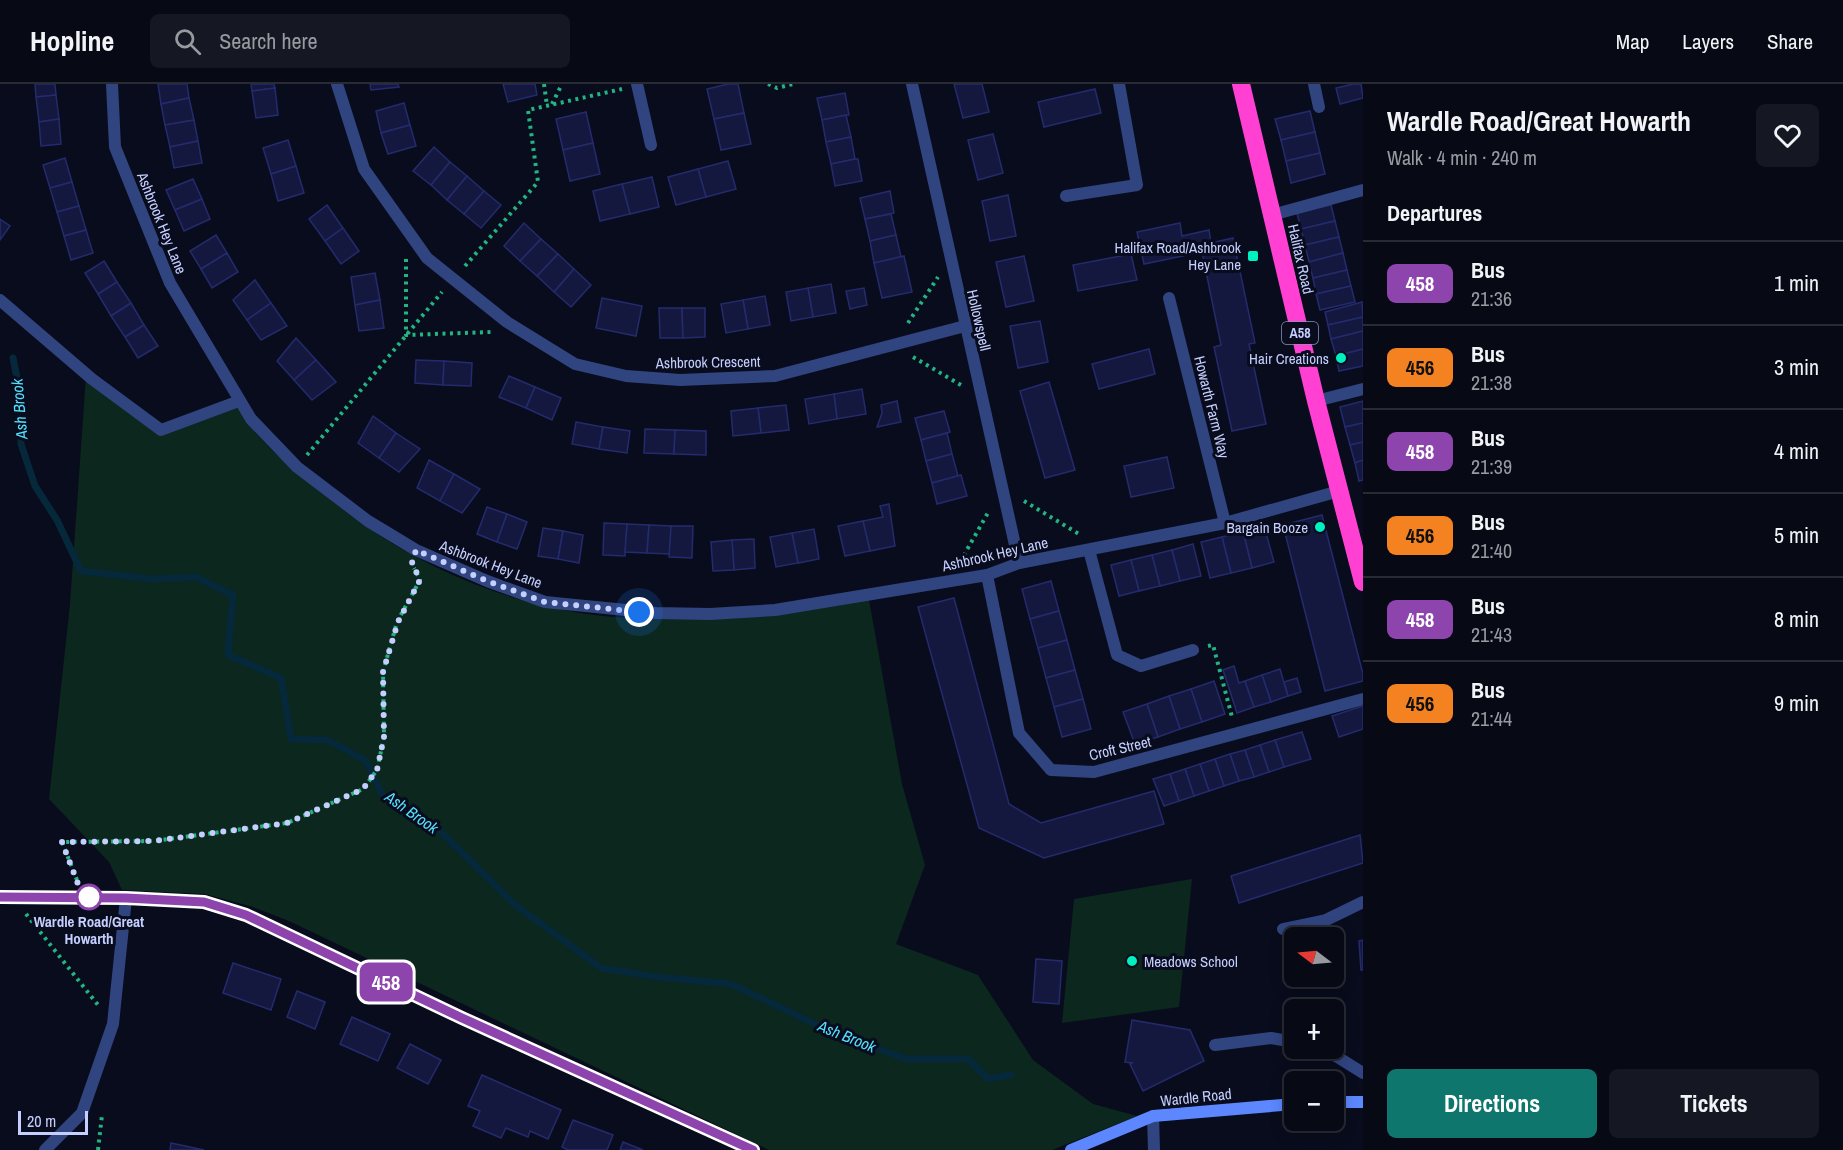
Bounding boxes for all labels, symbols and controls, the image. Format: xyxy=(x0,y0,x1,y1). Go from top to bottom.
search box xyxy=(150,14,570,68)
text: Hopline xyxy=(30,22,114,60)
icon: search xyxy=(171,25,204,58)
text: Search here xyxy=(219,26,317,56)
text: Map xyxy=(1616,27,1649,56)
text: Layers xyxy=(1682,27,1734,56)
text: Share xyxy=(1767,27,1813,56)
text: Wardle Road/Great Howarth xyxy=(1387,102,1691,140)
button: heart xyxy=(1756,104,1819,167)
text: Walk · 4 min · 240 m xyxy=(1387,144,1537,171)
street label: Ashbrook Hey Lane xyxy=(132,168,192,277)
text: Departures xyxy=(1387,198,1482,228)
street label: Halifax Road xyxy=(1283,222,1319,296)
place label: Halifax Road/Ashbrook Hey Lane xyxy=(1115,237,1242,275)
marker: Halifax Road/Ashbrook Hey Lane xyxy=(1246,249,1260,263)
text: Bus xyxy=(1471,255,1505,285)
text: 1 min xyxy=(1774,268,1819,298)
text: 458 xyxy=(1406,269,1434,298)
text: 21:36 xyxy=(1471,285,1512,312)
street label: Hollowspell xyxy=(962,287,996,353)
road number: A58 xyxy=(1282,322,1318,344)
text: Bus xyxy=(1471,339,1505,369)
place label: Hair Creations xyxy=(1249,348,1329,369)
street label: Ashbrook Crescent xyxy=(655,351,761,373)
marker: Hair Creations xyxy=(1334,351,1348,365)
text: 3 min xyxy=(1774,352,1819,382)
text: 456 xyxy=(1406,353,1434,382)
street label: Howarth Farm Way xyxy=(1189,354,1235,461)
text: 21:38 xyxy=(1471,369,1512,396)
water label: Ash Brook xyxy=(5,377,33,441)
text: Bus xyxy=(1471,423,1505,453)
text: 4 min xyxy=(1774,436,1819,466)
text: 458 xyxy=(1406,437,1434,466)
text: 21:39 xyxy=(1471,453,1512,480)
text: Bus xyxy=(1471,507,1505,537)
place label: Bargain Booze xyxy=(1227,517,1308,538)
marker: Bargain Booze xyxy=(1313,520,1327,534)
text: 5 min xyxy=(1774,520,1819,550)
text: 456 xyxy=(1406,521,1434,550)
street label: Ashbrook Hey Lane xyxy=(939,532,1050,577)
street label: Ashbrook Hey Lane xyxy=(436,534,545,593)
text: 21:40 xyxy=(1471,537,1512,564)
text: Bus xyxy=(1471,591,1505,621)
your location xyxy=(624,597,654,627)
text: 8 min xyxy=(1774,604,1819,634)
text: 458 xyxy=(1406,605,1434,634)
text: 21:43 xyxy=(1471,621,1512,648)
text: Bus xyxy=(1471,675,1505,705)
text: 9 min xyxy=(1774,688,1819,718)
text: 456 xyxy=(1406,689,1434,718)
text: 21:44 xyxy=(1471,705,1512,732)
street label: Croft Street xyxy=(1087,731,1154,765)
water label: Ash Brook xyxy=(380,785,443,839)
marker: Wardle Road/Great Howarth xyxy=(76,884,102,910)
place label: Wardle Road/Great Howarth xyxy=(34,911,144,949)
north arrow xyxy=(1284,927,1344,987)
map controls xyxy=(1284,927,1344,1131)
place label: Meadows School xyxy=(1144,951,1238,972)
marker: Meadows School xyxy=(1125,954,1139,968)
line badge: 458 xyxy=(352,962,420,1002)
text: 458 xyxy=(372,968,400,997)
button: + xyxy=(1284,999,1344,1059)
water label: Ash Brook xyxy=(814,1014,880,1058)
button: Directions xyxy=(1387,1069,1597,1138)
button: Tickets xyxy=(1609,1069,1819,1138)
button: − xyxy=(1284,1071,1344,1131)
street label: Wardle Road xyxy=(1159,1083,1233,1111)
scale bar xyxy=(18,1108,88,1136)
text: 20 m xyxy=(27,1110,56,1132)

